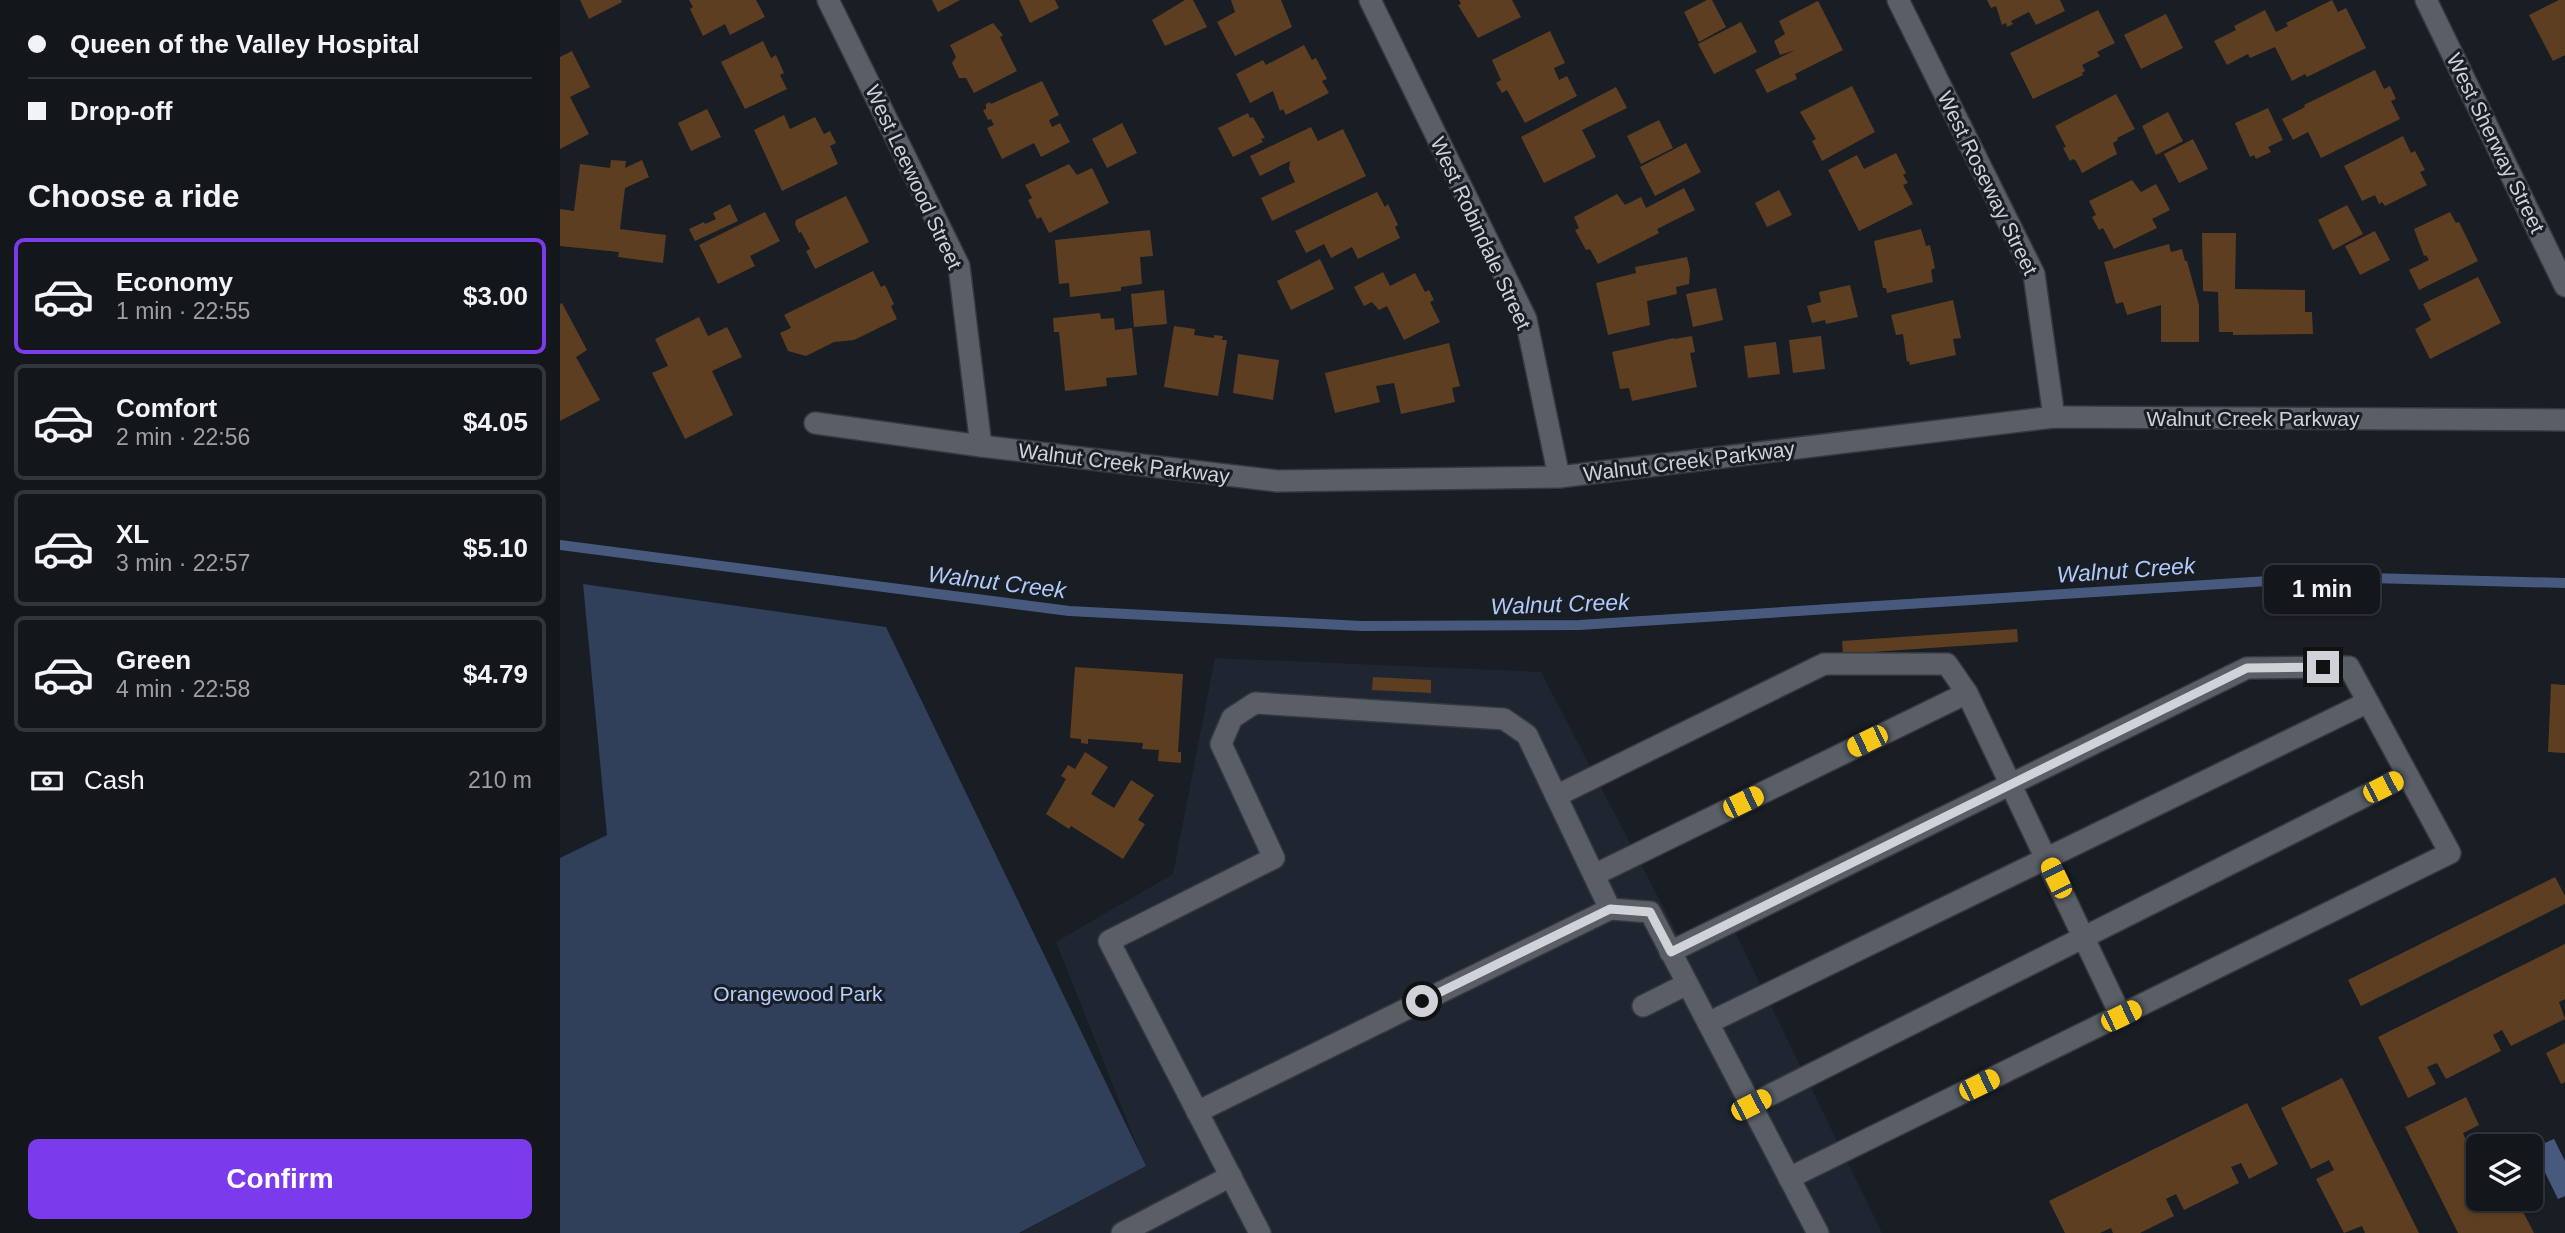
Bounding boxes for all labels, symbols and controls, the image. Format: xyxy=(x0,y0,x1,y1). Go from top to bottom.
text: Queen of the Valley Hospital xyxy=(70,29,420,59)
street label: West Sherway Street xyxy=(2443,49,2550,237)
street label: West Leewood Street xyxy=(861,81,967,273)
street label: West Roseway Street xyxy=(1933,87,2043,279)
text: Drop-off xyxy=(70,96,173,126)
street label: West Robindale Street xyxy=(1426,133,1536,333)
text: Choose a ride xyxy=(28,178,240,214)
icon: car xyxy=(32,265,95,328)
text: Economy xyxy=(116,267,233,297)
text: $3.00 xyxy=(463,281,528,311)
text: 1 min · 22:55 xyxy=(116,298,250,324)
icon: car xyxy=(32,391,95,454)
text: Comfort xyxy=(116,393,217,423)
text: $4.05 xyxy=(463,407,528,437)
street label: Walnut Creek Parkway xyxy=(2147,407,2360,430)
text: 2 min · 22:56 xyxy=(116,424,250,450)
street label: Walnut Creek Parkway xyxy=(1582,437,1796,485)
street label: Walnut Creek Parkway xyxy=(1017,439,1231,487)
icon: car xyxy=(32,517,95,580)
text: XL xyxy=(116,519,149,549)
text: $5.10 xyxy=(463,533,528,563)
text: 3 min · 22:57 xyxy=(116,550,250,576)
water label: Walnut Creek xyxy=(2056,552,2198,588)
water label: Walnut Creek xyxy=(926,561,1069,604)
callout: 1 min xyxy=(2265,566,2381,614)
text: 1 min xyxy=(2292,576,2352,602)
water label: Walnut Creek xyxy=(1490,589,1631,619)
icon: car xyxy=(32,643,95,706)
text: Green xyxy=(116,645,191,675)
route end xyxy=(2307,651,2339,683)
text: $4.79 xyxy=(463,659,528,689)
text: 4 min · 22:58 xyxy=(116,676,250,702)
car xyxy=(1844,722,1891,760)
icon: cash xyxy=(28,762,66,800)
text: Cash xyxy=(84,765,145,795)
text: 210 m xyxy=(468,767,532,793)
car xyxy=(2360,768,2407,806)
car xyxy=(1720,783,1767,821)
car xyxy=(2038,855,2075,901)
park label: Orangewood Park xyxy=(713,982,883,1005)
route start xyxy=(1406,985,1438,1017)
car xyxy=(2098,997,2145,1035)
car xyxy=(1956,1066,2003,1104)
car xyxy=(1728,1086,1775,1124)
map controls xyxy=(2466,1134,2543,1211)
button: layers xyxy=(2466,1134,2543,1211)
button: Confirm xyxy=(28,1139,532,1219)

